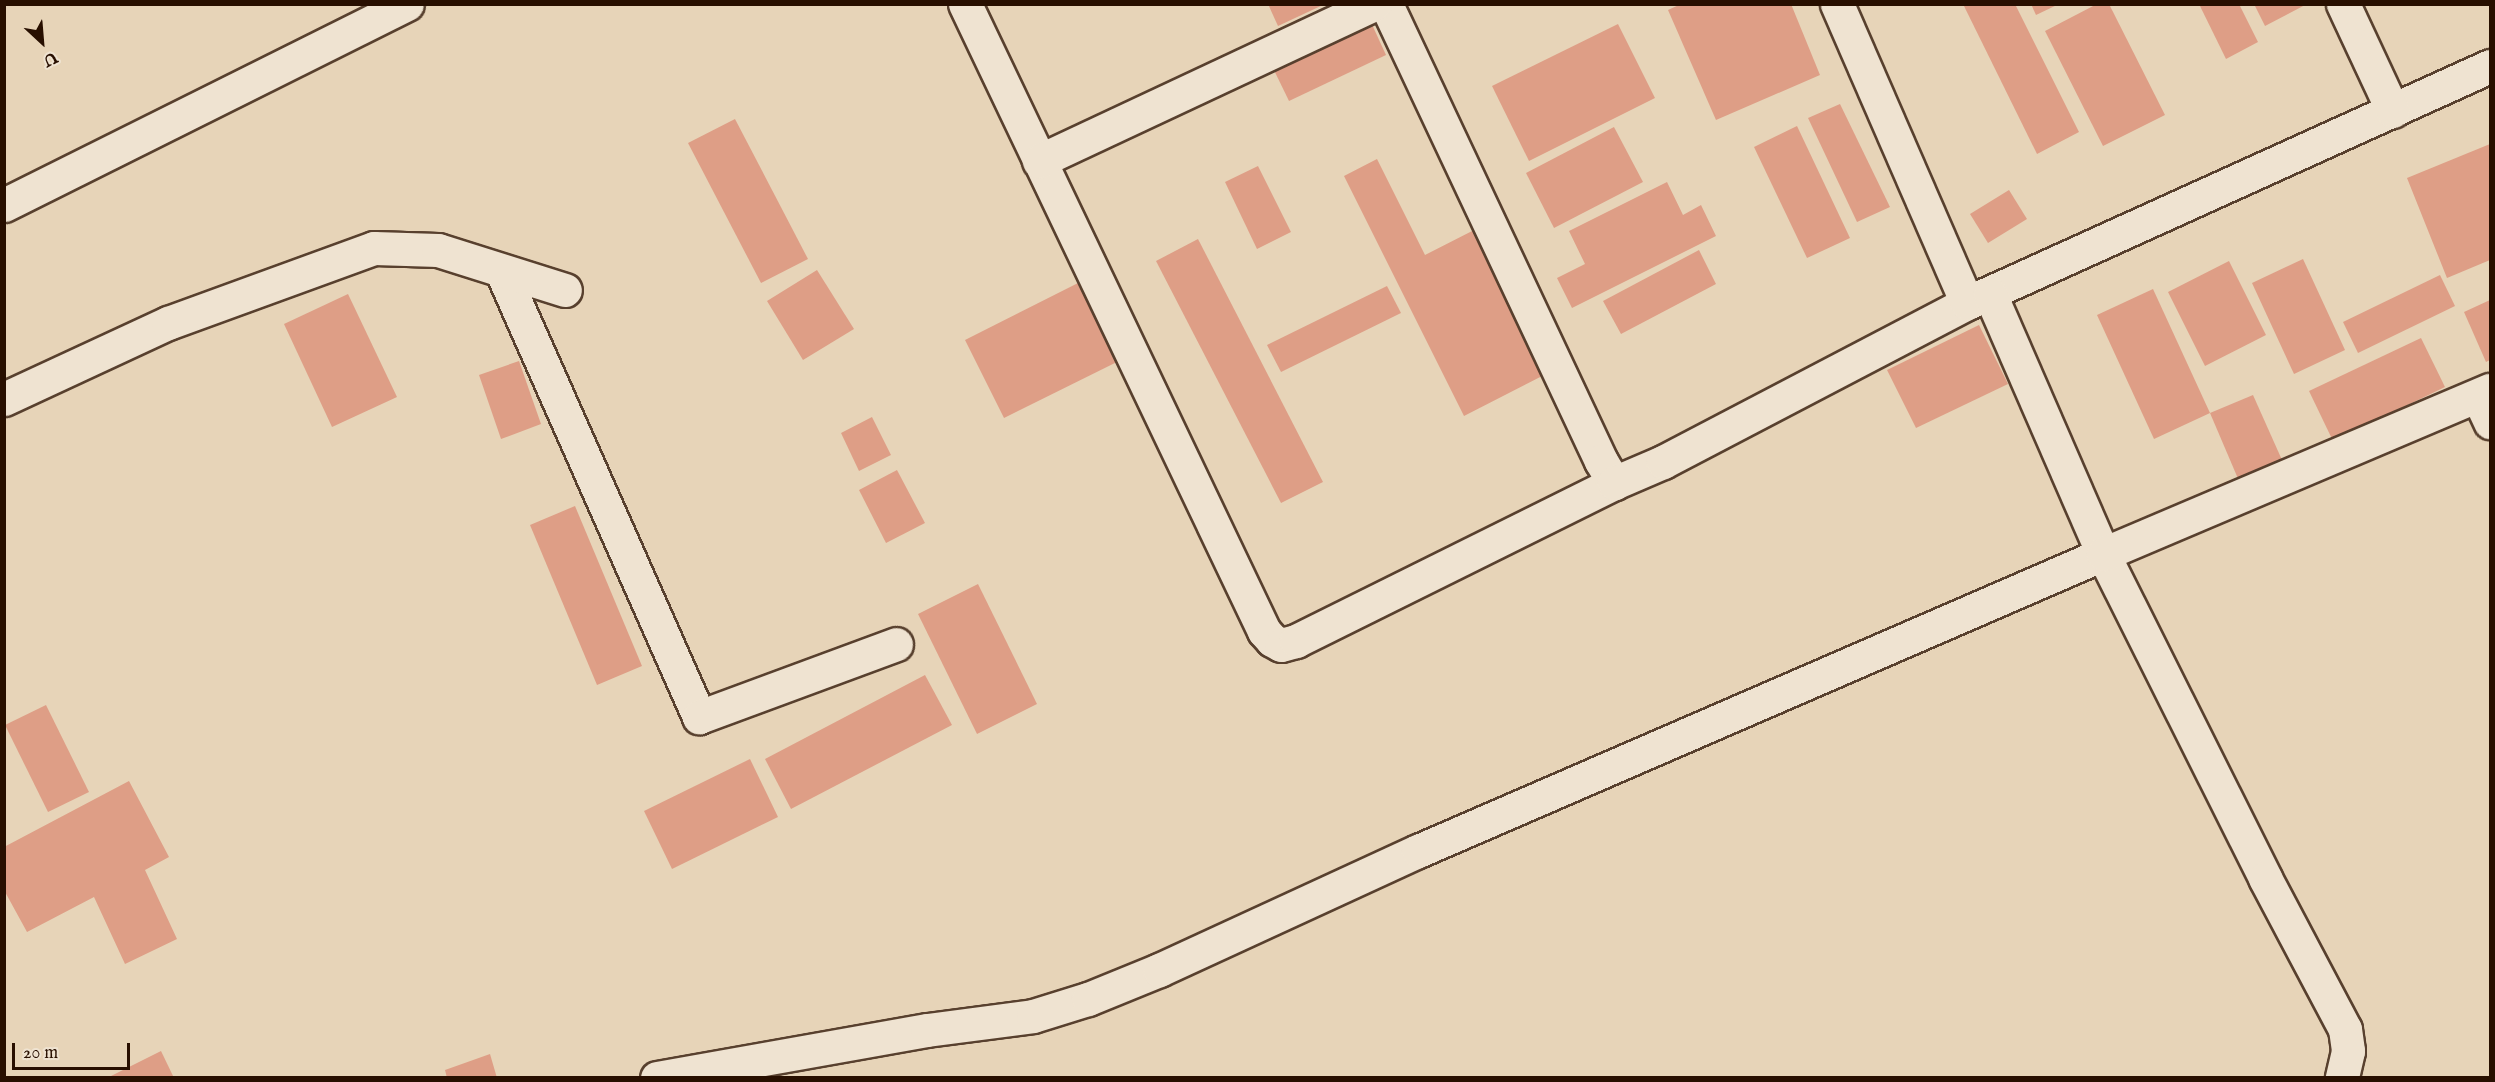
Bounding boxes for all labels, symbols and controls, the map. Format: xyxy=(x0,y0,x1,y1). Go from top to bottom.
north arrow xyxy=(12,12,72,72)
text: U xyxy=(39,46,60,70)
scale bar xyxy=(15,1031,134,1069)
text: 20 m xyxy=(23,1042,58,1065)

